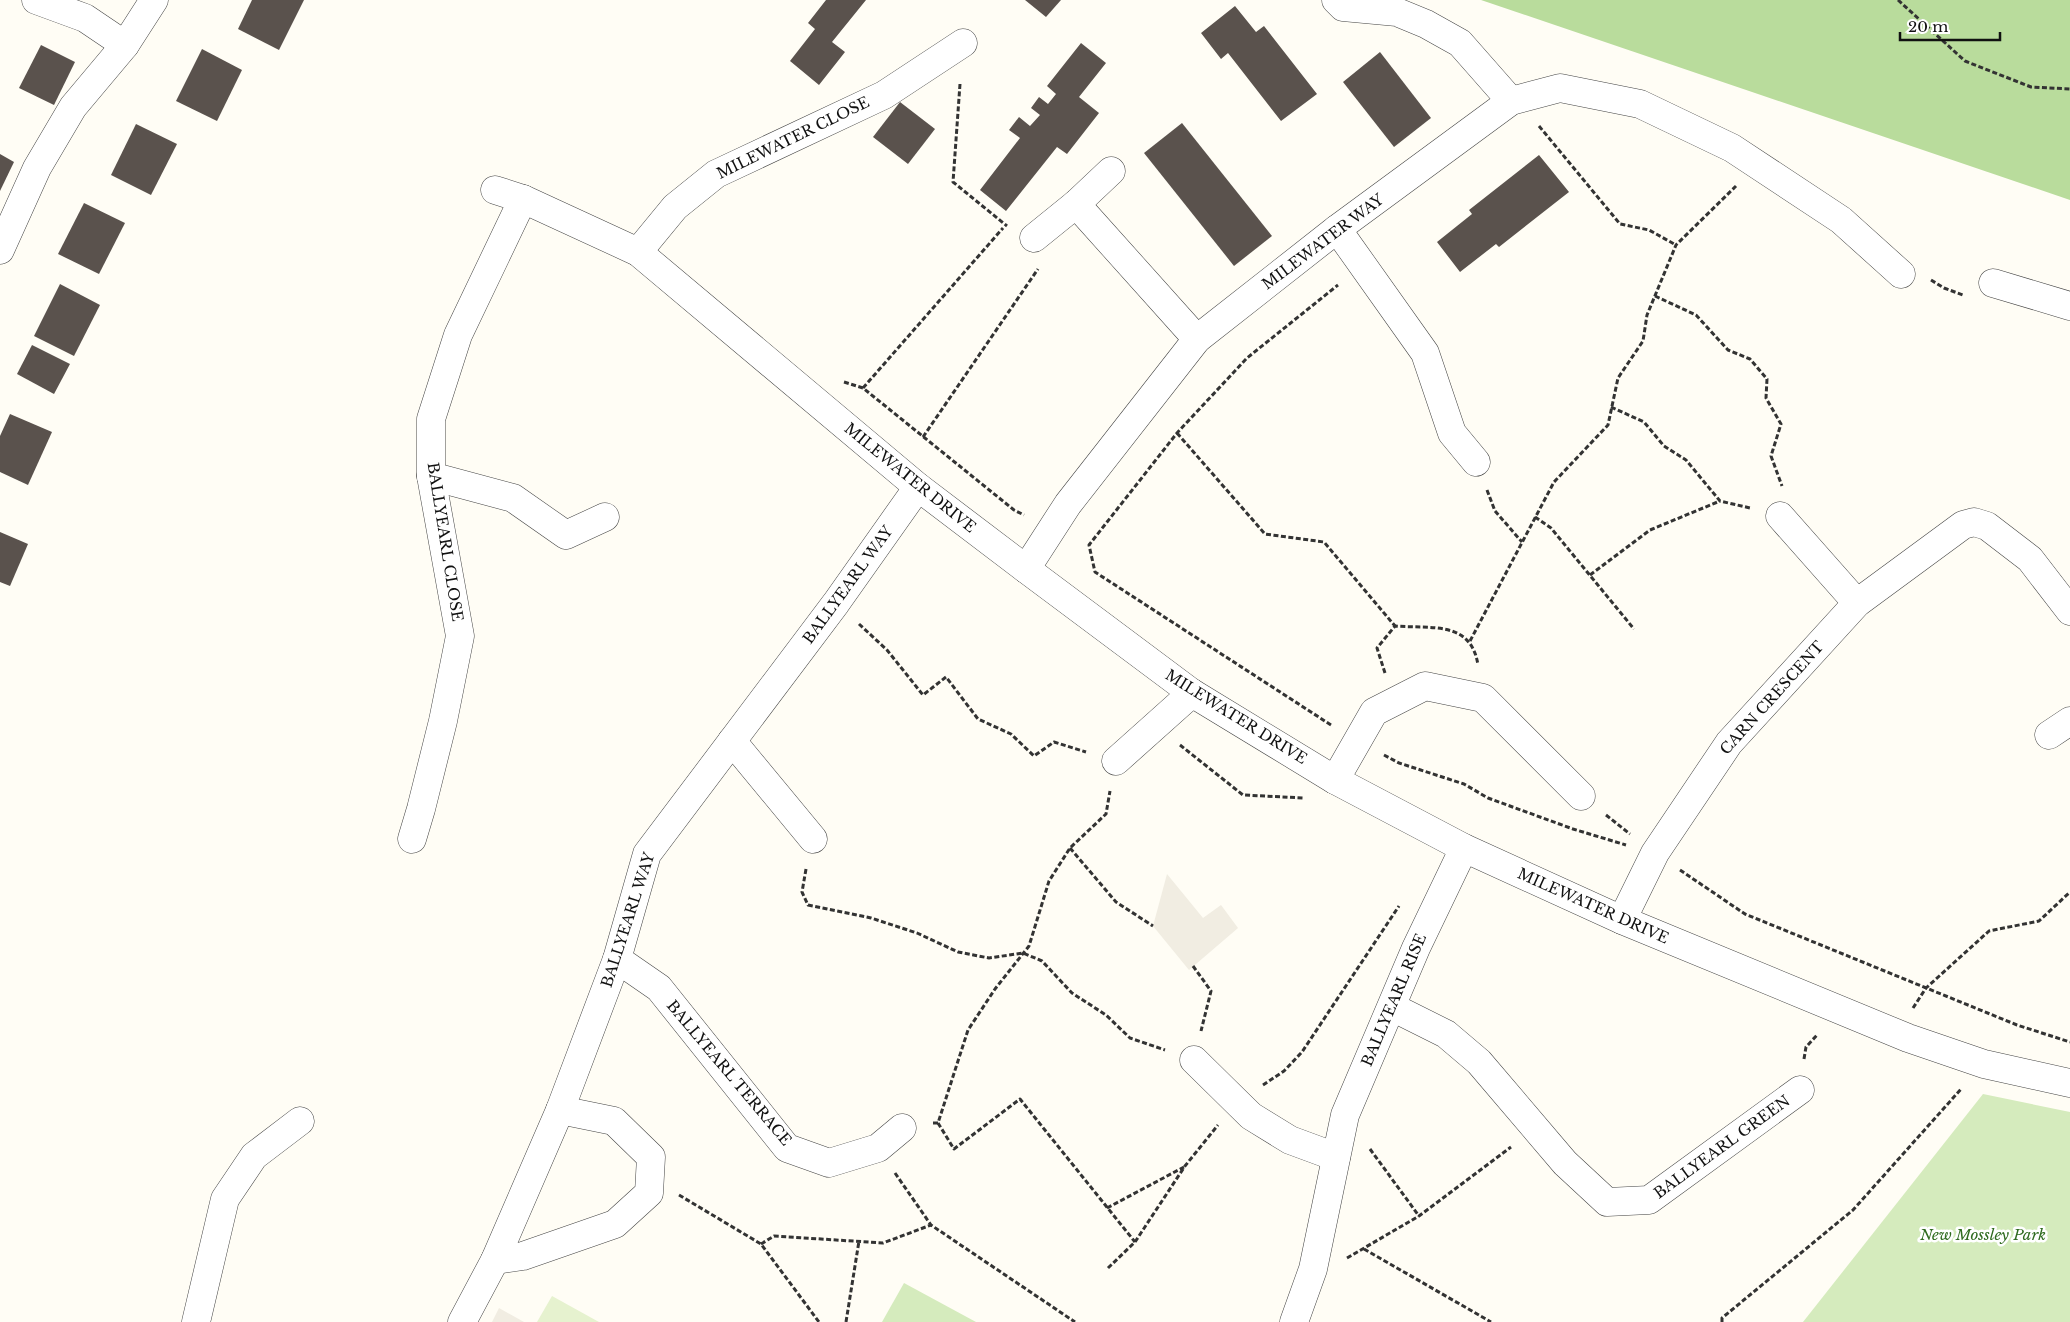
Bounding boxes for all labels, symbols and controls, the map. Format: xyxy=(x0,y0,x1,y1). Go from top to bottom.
scale bar xyxy=(1900,10,2000,42)
text: 20 m xyxy=(1908,17,1948,36)
street label: MILEWATER CLOSE xyxy=(713,92,872,183)
street label: MILEWATER WAY xyxy=(1258,189,1388,294)
street label: MILEWATER DRIVE xyxy=(841,419,980,537)
street label: BALLYEARL CLOSE xyxy=(424,461,467,623)
street label: BALLYEARL WAY xyxy=(798,521,897,647)
street label: CARN CRESCENT xyxy=(1716,637,1828,758)
street label: MILEWATER DRIVE xyxy=(1162,665,1311,768)
street label: BALLYEARL WAY xyxy=(597,849,659,990)
street label: MILEWATER DRIVE xyxy=(1515,864,1672,948)
street label: BALLYEARL RISE xyxy=(1357,931,1430,1069)
street label: BALLYEARL TERRACE xyxy=(663,996,796,1149)
street label: BALLYEARL GREEN xyxy=(1650,1091,1794,1202)
park label: New Mossley Park xyxy=(1919,1225,2046,1244)

